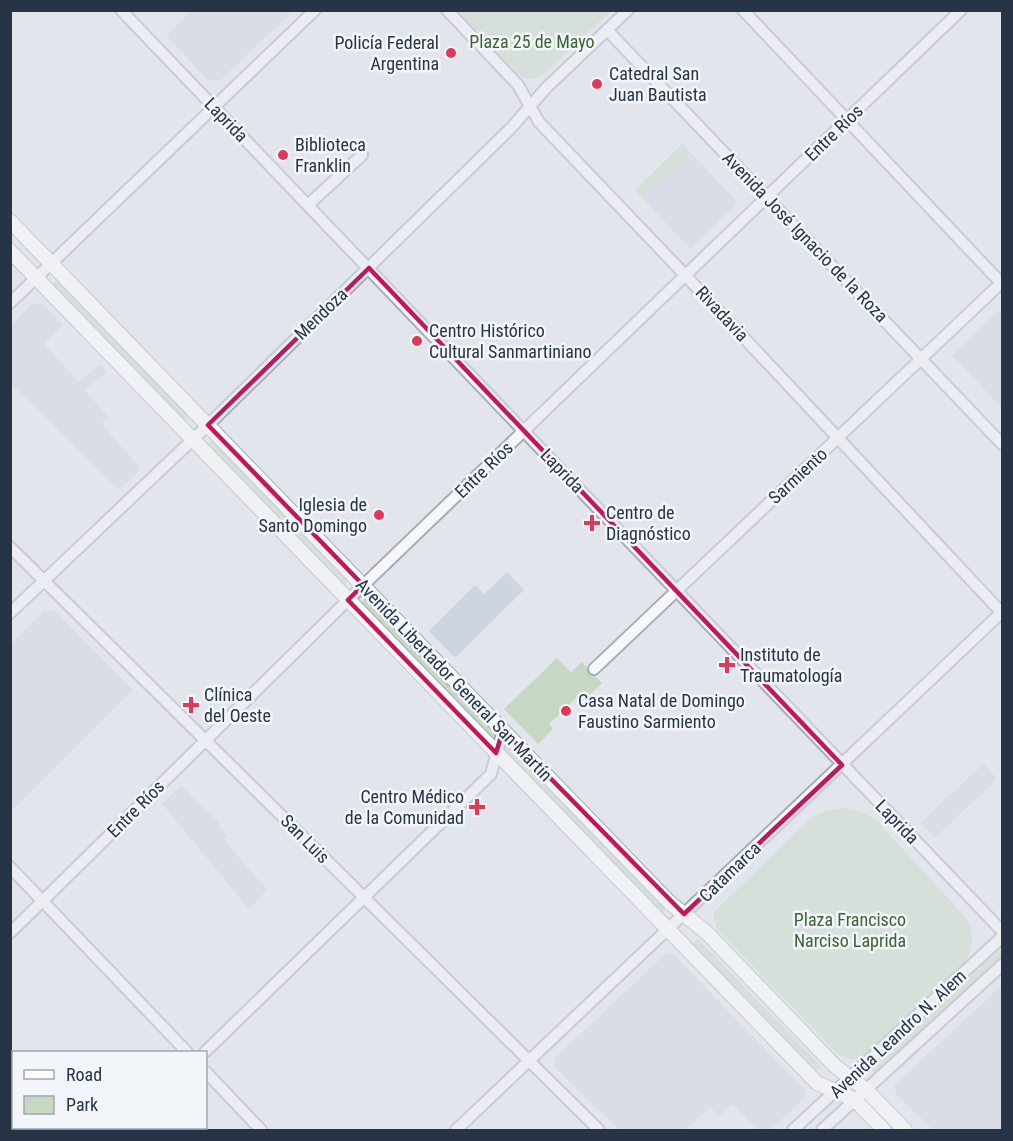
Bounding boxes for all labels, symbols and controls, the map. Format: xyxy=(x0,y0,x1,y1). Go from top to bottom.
park label: Plaza 25 de Mayo xyxy=(469,31,595,52)
place label: Policía Federal Argentina xyxy=(334,32,439,74)
marker: Policía Federal Argentina xyxy=(444,46,458,60)
place label: Catedral San Juan Bautista xyxy=(609,63,707,105)
marker: Catedral San Juan Bautista xyxy=(590,77,604,91)
street label: Laprida xyxy=(200,93,252,146)
street label: Entre Ríos xyxy=(800,100,867,165)
place label: Biblioteca Franklin xyxy=(295,134,366,176)
street label: Avenida José Ignacio de la Roza xyxy=(718,147,892,326)
marker: Biblioteca Franklin xyxy=(276,148,290,162)
street label: Rivadavia xyxy=(692,282,753,346)
street label: Mendoza xyxy=(290,283,351,344)
place label: Centro Histórico Cultural Sanmartiniano xyxy=(429,320,592,362)
marker: Centro Histórico Cultural Sanmartiniano xyxy=(410,334,424,348)
street label: Entre Ríos xyxy=(450,437,517,502)
street label: Sarmiento xyxy=(764,443,831,508)
street label: Laprida xyxy=(536,444,588,497)
place label: Iglesia de Santo Domingo xyxy=(258,494,367,536)
place label: Centro de Diagnóstico xyxy=(606,502,691,544)
marker: Iglesia de Santo Domingo xyxy=(372,508,386,522)
marker: Centro de Diagnóstico xyxy=(583,514,601,532)
street label: Avenida Libertador General San Martín xyxy=(352,574,557,785)
place label: Instituto de Traumatología xyxy=(740,644,842,686)
marker: Instituto de Traumatología xyxy=(718,656,736,674)
place label: Clínica del Oeste xyxy=(204,684,271,726)
place label: Casa Natal de Domingo Faustino Sarmiento xyxy=(578,690,745,732)
marker: Clínica del Oeste xyxy=(182,696,200,714)
marker: Casa Natal de Domingo Faustino Sarmiento xyxy=(559,704,573,718)
street label: Entre Ríos xyxy=(103,776,168,841)
place label: Centro Médico de la Comunidad xyxy=(345,786,464,828)
street label: Laprida xyxy=(871,795,923,848)
marker: Centro Médico de la Comunidad xyxy=(468,798,486,816)
street label: San Luis xyxy=(277,810,334,867)
street label: Catamarca xyxy=(695,837,765,906)
park label: Plaza Francisco Narciso Laprida xyxy=(794,909,906,951)
street label: Avenida Leandro N. Alem xyxy=(825,965,970,1102)
legend xyxy=(12,1051,207,1129)
text: Road xyxy=(66,1064,102,1085)
text: Park xyxy=(66,1094,98,1115)

